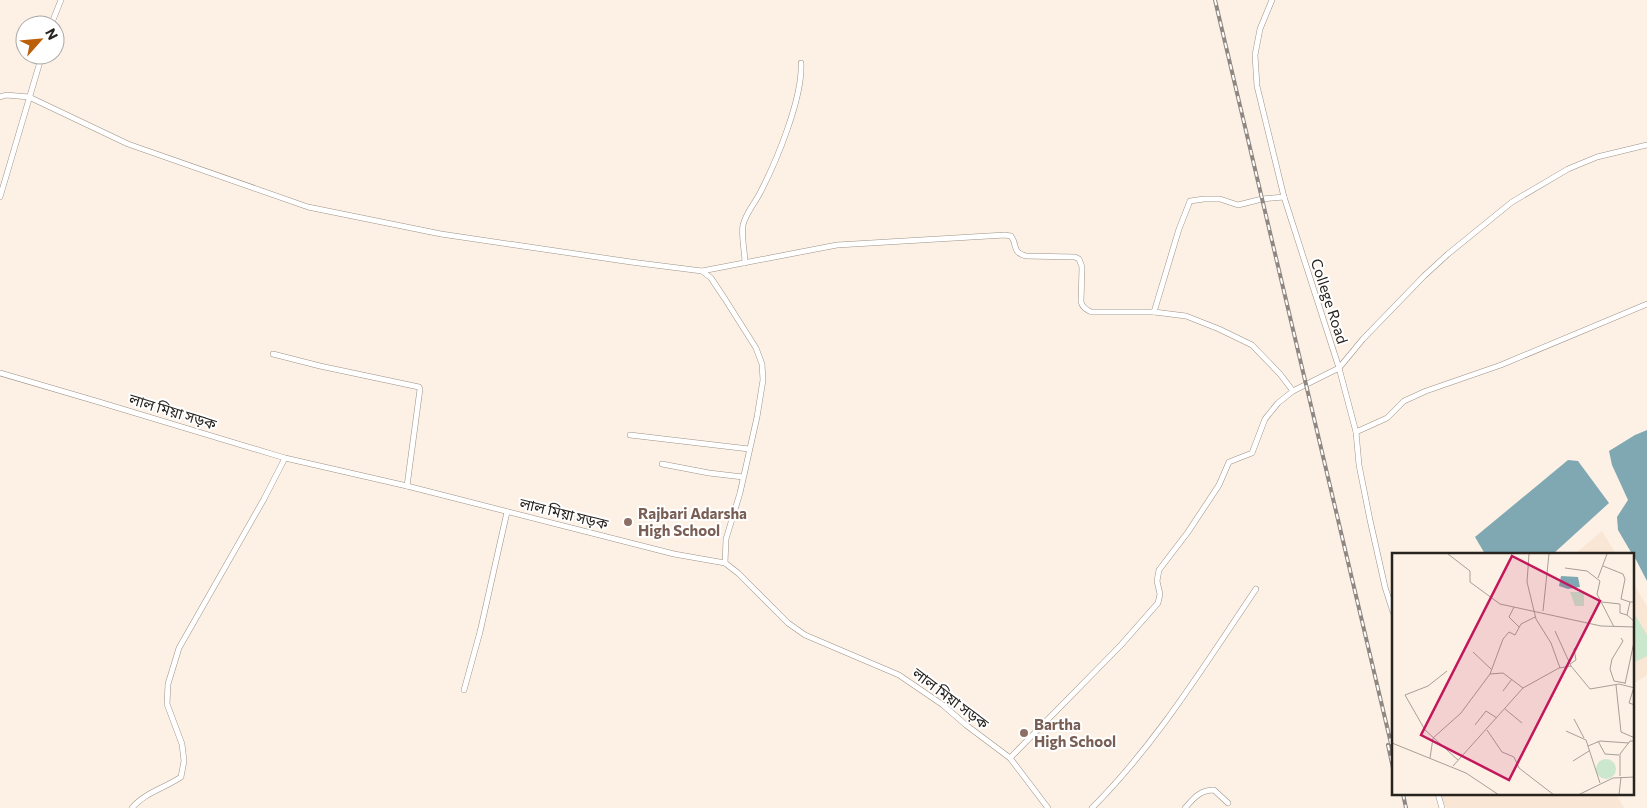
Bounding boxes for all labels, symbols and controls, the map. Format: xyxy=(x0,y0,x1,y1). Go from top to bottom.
north arrow xyxy=(15,15,65,65)
text: N xyxy=(42,25,62,42)
street label: College Road xyxy=(1308,256,1352,346)
street label: লাল মিয়া সড়ক xyxy=(126,389,220,433)
street label: লাল মিয়া সড়ক xyxy=(517,493,611,533)
place label: Rajbari Adarsha High School xyxy=(638,504,747,539)
marker: Rajbari Adarsha High School xyxy=(622,516,634,528)
inset map xyxy=(1392,553,1634,796)
street label: লাল মিয়া সড়ক xyxy=(909,663,993,733)
place label: Bartha High School xyxy=(1034,715,1116,750)
marker: Bartha High School xyxy=(1018,727,1030,739)

